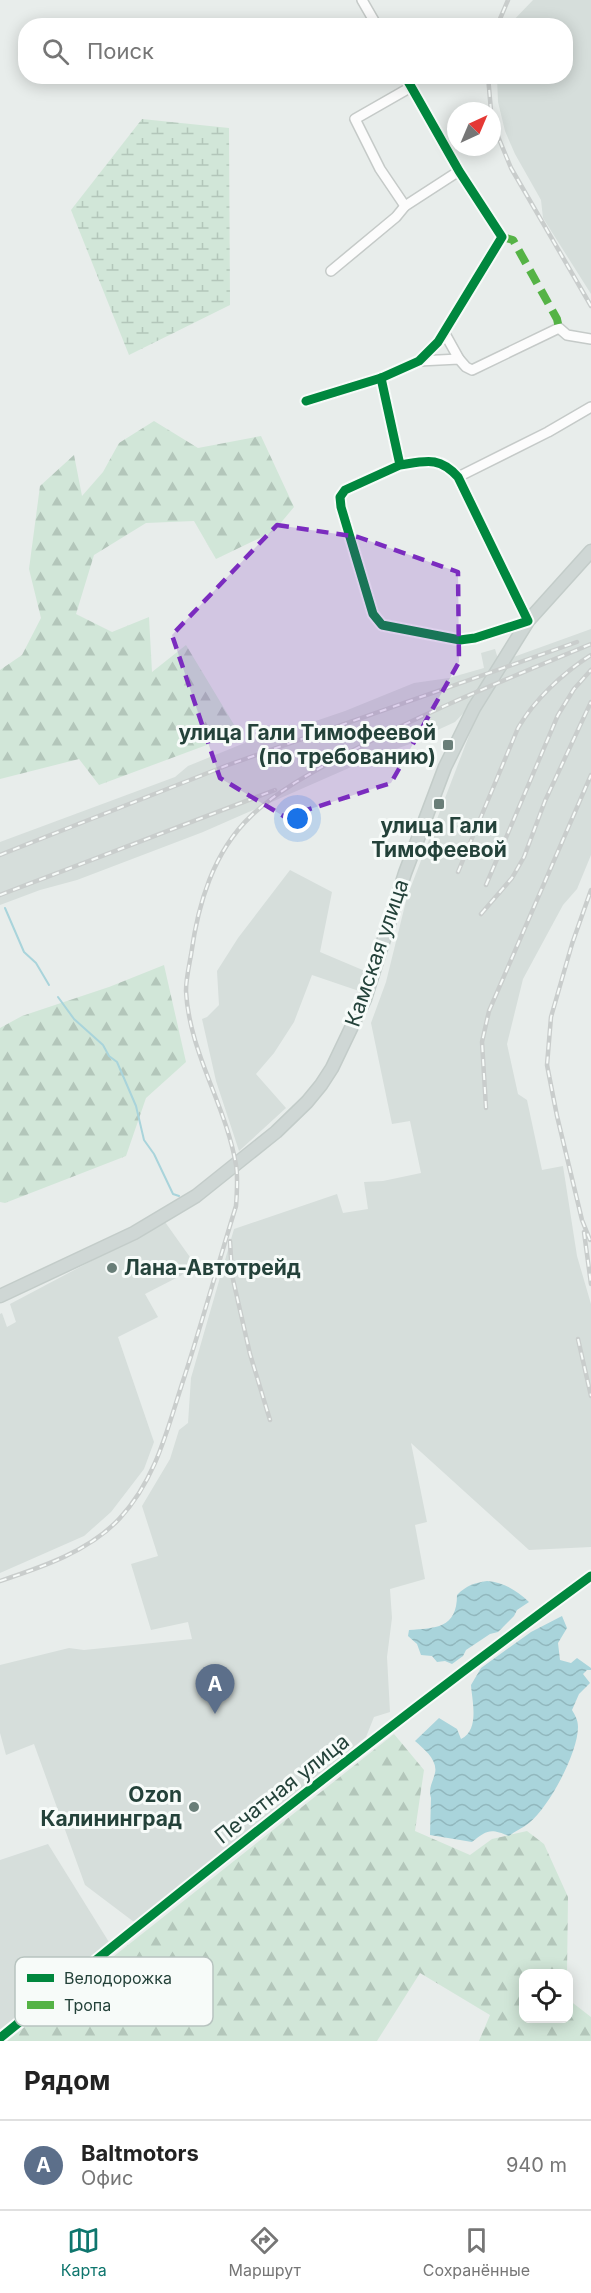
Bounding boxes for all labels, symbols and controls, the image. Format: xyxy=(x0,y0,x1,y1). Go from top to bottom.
search box xyxy=(18,18,573,84)
icon: search xyxy=(39,35,72,68)
text: Поиск xyxy=(87,38,154,64)
north arrow xyxy=(447,102,501,156)
place label: улица Гали Тимофеевой (по требованию) xyxy=(179,720,436,769)
marker: улица Гали Тимофеевой (по требованию) xyxy=(441,738,455,752)
marker: улица Гали Тимофеевой xyxy=(432,797,446,811)
your location xyxy=(283,804,312,833)
place label: улица Гали Тимофеевой xyxy=(371,813,507,862)
street label: Камская улица xyxy=(340,876,413,1030)
place label: Лана-Автотрейд xyxy=(124,1255,301,1280)
marker: Лана-Автотрейд xyxy=(105,1261,119,1275)
pin: A xyxy=(196,1664,234,1714)
street label: Печатная улица xyxy=(210,1728,354,1849)
place label: Ozon Калининград xyxy=(40,1782,182,1831)
marker: Ozon Калининград xyxy=(187,1800,201,1814)
legend xyxy=(15,1957,213,2026)
text: Велодорожка xyxy=(64,1968,172,1988)
map controls xyxy=(519,1969,573,2023)
button: locate xyxy=(519,1969,573,2023)
text: Тропа xyxy=(64,1995,111,2015)
text: Рядом xyxy=(24,2065,110,2096)
text: Baltmotors xyxy=(81,2140,199,2166)
text: A xyxy=(36,2153,51,2177)
text: 940 m xyxy=(506,2153,567,2177)
text: Офис xyxy=(81,2166,133,2190)
tab: Карта xyxy=(61,2224,107,2280)
tab: Маршрут xyxy=(228,2224,301,2280)
tab: Сохранённые xyxy=(423,2224,530,2280)

